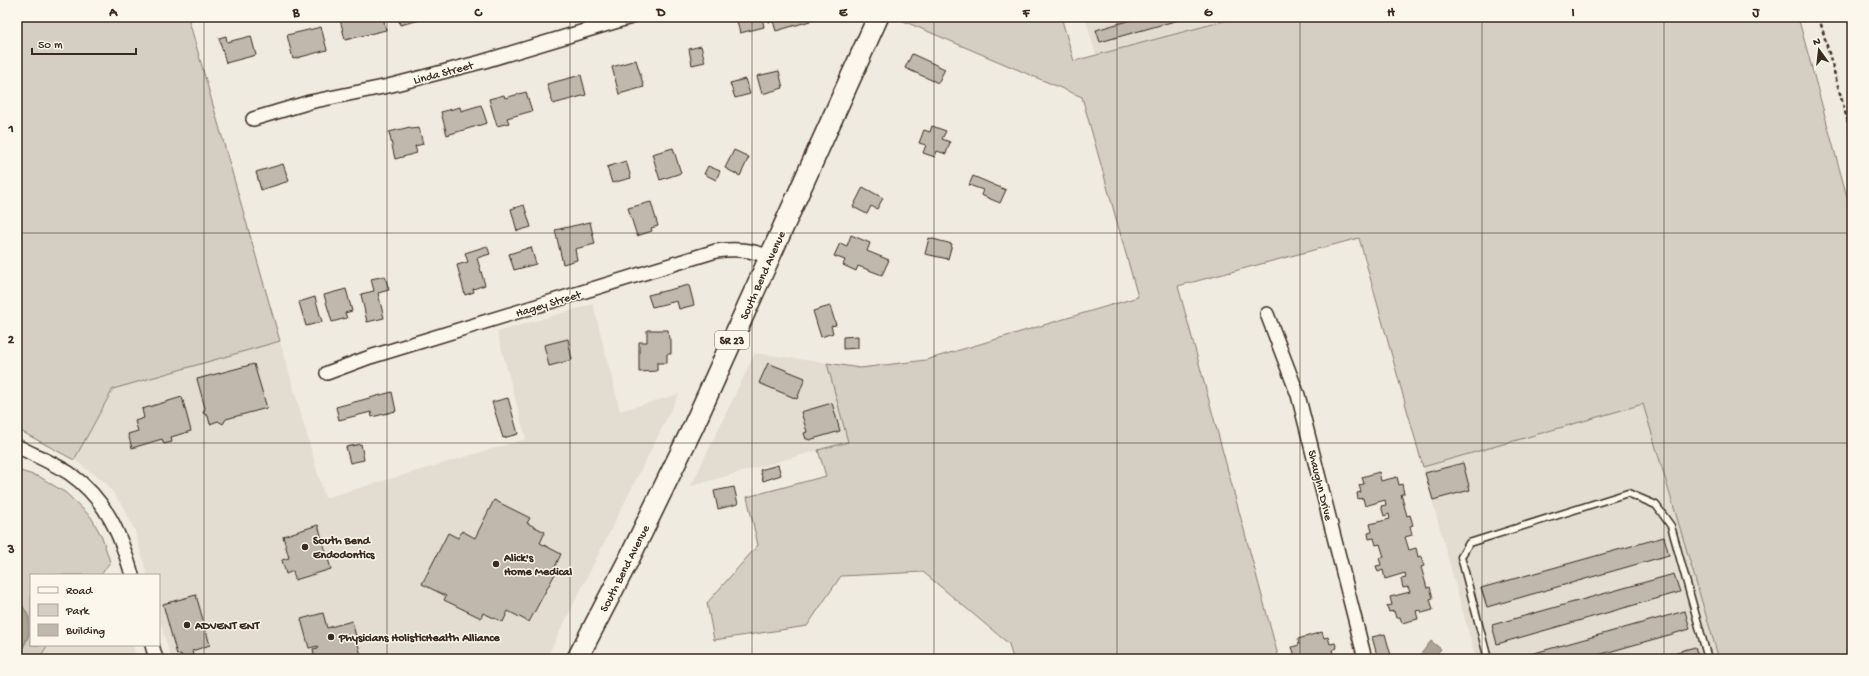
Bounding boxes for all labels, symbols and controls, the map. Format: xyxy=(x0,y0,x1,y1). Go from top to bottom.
text: A xyxy=(108,6,118,21)
text: B xyxy=(292,6,301,21)
text: C xyxy=(473,6,483,21)
text: D xyxy=(656,6,666,21)
text: E xyxy=(839,6,848,21)
text: F xyxy=(1022,6,1031,21)
text: G xyxy=(1204,6,1213,21)
text: H xyxy=(1387,6,1395,21)
text: I xyxy=(1571,6,1575,21)
text: J xyxy=(1752,6,1761,21)
scale bar xyxy=(32,30,136,56)
north arrow xyxy=(1799,30,1839,70)
text: N xyxy=(1812,36,1822,49)
text: 50 m xyxy=(38,39,63,53)
street label: Linda Street xyxy=(412,59,476,89)
text: 1 xyxy=(7,122,14,137)
street label: South Bend Avenue xyxy=(738,229,790,322)
street label: Hagey Street xyxy=(514,288,584,321)
road number: SR 23 xyxy=(715,331,749,349)
text: 2 xyxy=(8,333,15,348)
street label: Shaughn Drive xyxy=(1304,449,1335,523)
street label: South Bend Avenue xyxy=(598,522,654,615)
place label: South Bend Endodontics xyxy=(312,535,375,563)
marker: South Bend Endodontics xyxy=(300,542,310,552)
text: 3 xyxy=(7,543,15,558)
place label: Alick's Home Medical xyxy=(503,552,573,580)
marker: Alick's Home Medical xyxy=(491,559,501,569)
legend xyxy=(30,574,160,646)
text: Road xyxy=(66,585,93,599)
text: Park xyxy=(65,605,91,619)
marker: ADVENT ENT xyxy=(182,620,192,630)
place label: ADVENT ENT xyxy=(194,620,261,634)
text: Building xyxy=(65,625,105,639)
marker: Physicians HolisticHealth Alliance xyxy=(326,632,336,642)
place label: Physicians HolisticHealth Alliance xyxy=(338,632,501,646)

